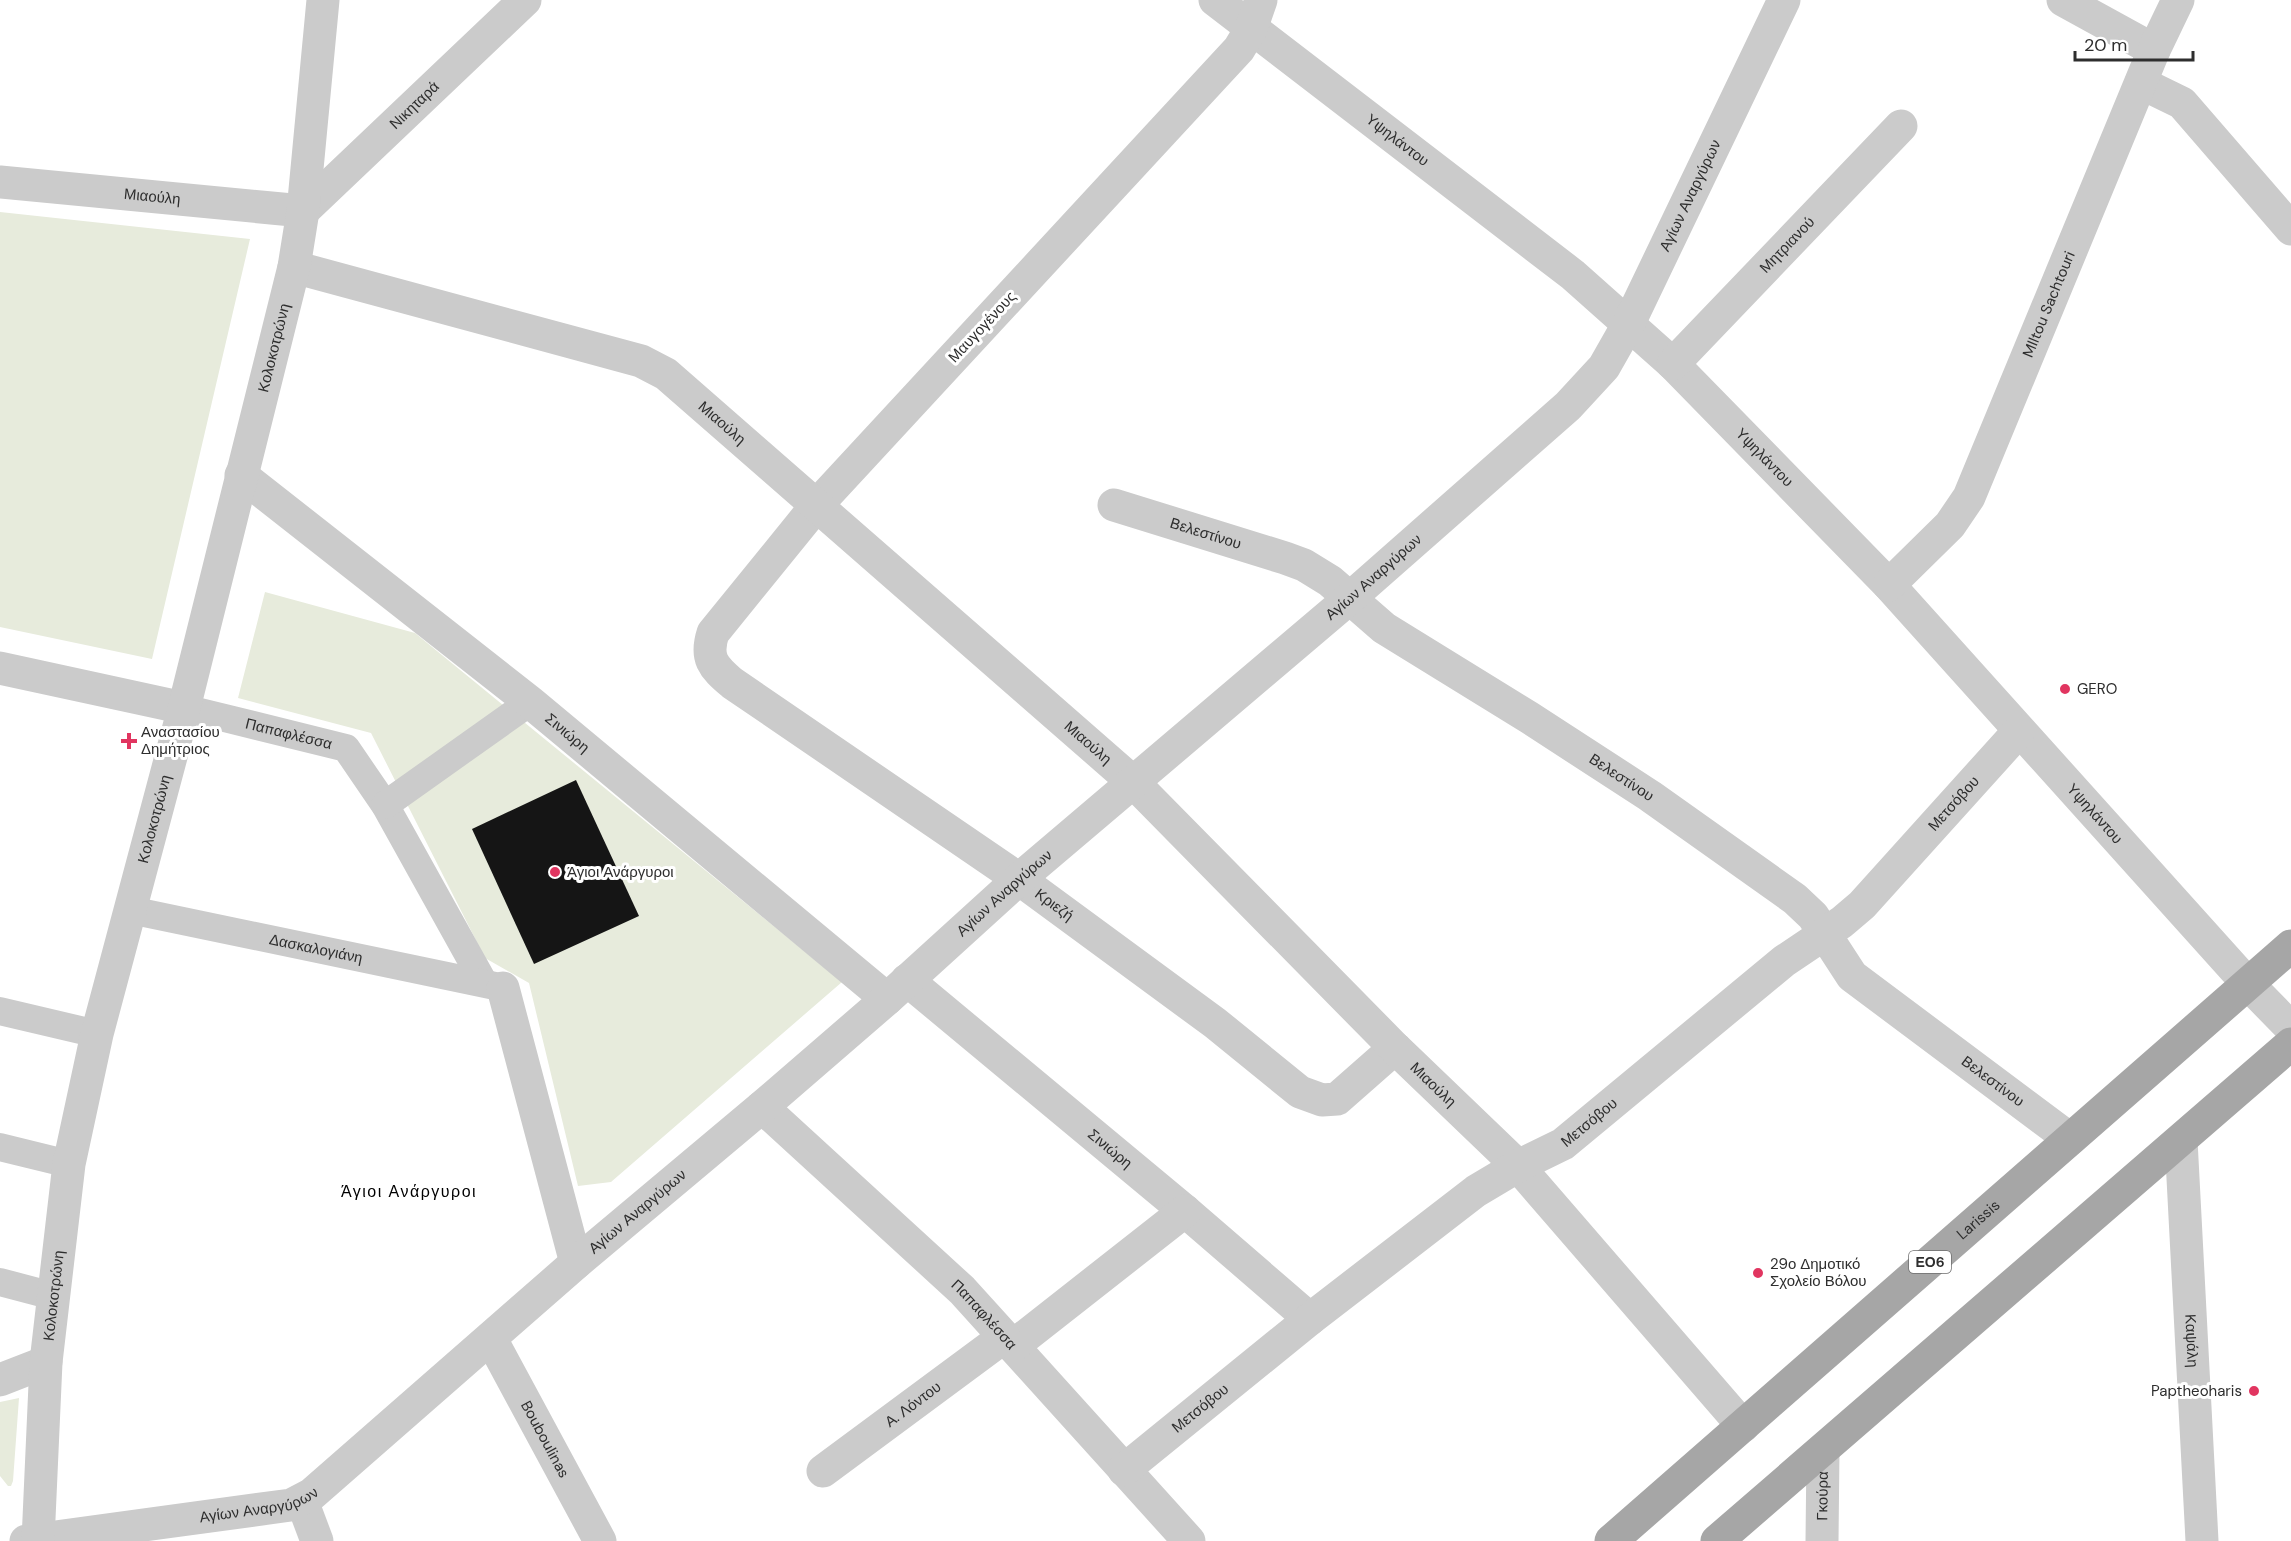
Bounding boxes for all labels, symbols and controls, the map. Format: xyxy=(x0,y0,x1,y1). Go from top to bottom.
scale bar xyxy=(2075,24,2194,62)
text: 20 m xyxy=(2084,33,2127,57)
street label: Νικηταρά xyxy=(385,76,444,134)
street label: Υψηλάντου xyxy=(1362,109,1433,171)
street label: Αγίων Αναργύρων xyxy=(1655,136,1725,255)
street label: Μιαούλη xyxy=(123,184,182,209)
street label: Μητριανού xyxy=(1755,212,1819,278)
street label: MIltou Sachtouri xyxy=(2018,248,2080,360)
street label: Μαυγογένους xyxy=(944,287,1020,367)
street label: Κολοκοτρώνη xyxy=(253,301,295,395)
street label: Μιαούλη xyxy=(694,397,750,449)
street label: Υψηλάντου xyxy=(1731,424,1798,491)
street label: Βελεστίνου xyxy=(1168,513,1244,554)
street label: Αγίων Αναργύρων xyxy=(1321,529,1426,625)
place label: GERO xyxy=(2077,679,2117,699)
marker: GERO xyxy=(2058,682,2072,696)
street label: Σινιώρη xyxy=(541,709,594,757)
street label: Παπαφλέσσα xyxy=(243,714,335,754)
street label: Μιαούλη xyxy=(1060,716,1116,769)
place label: Αναστασίου Δημήτριος xyxy=(141,722,220,759)
marker: Αναστασίου Δημήτριος xyxy=(122,734,136,748)
street label: Βελεστίνου xyxy=(1585,749,1658,806)
street label: Κολοκοτρώνη xyxy=(133,772,176,866)
street label: Μετσόβου xyxy=(1924,772,1984,835)
street label: Υψηλάντου xyxy=(2062,779,2127,848)
street label: Αγίων Αναργύρων xyxy=(952,845,1056,941)
place label: Άγιοι Ανάργυροι xyxy=(567,862,674,882)
marker: Άγιοι Ανάργυροι xyxy=(548,865,562,879)
street label: Κριεζή xyxy=(1031,884,1078,926)
street label: Δασκαλογιάνη xyxy=(267,929,365,968)
street label: Βελεστίνου xyxy=(1957,1051,2028,1111)
street label: Μιαούλη xyxy=(1406,1058,1461,1111)
street label: Μετσόβου xyxy=(1557,1093,1622,1152)
street label: Σινιώρη xyxy=(1084,1124,1136,1173)
street label: Αγίων Αναργύρων xyxy=(584,1165,690,1258)
district label: Άγιοι Ανάργυροι xyxy=(341,1181,477,1202)
street label: Larissis xyxy=(1952,1195,2004,1244)
street label: Κολοκοτρώνη xyxy=(39,1249,69,1342)
road number: ΕΟ6 xyxy=(1909,1251,1951,1273)
place label: 29ο Δημοτικό Σχολείο Βόλου xyxy=(1770,1254,1867,1291)
marker: 29ο Δημοτικό Σχολείο Βόλου xyxy=(1751,1266,1765,1280)
street label: Παπαφλέσσα xyxy=(947,1275,1021,1354)
street label: Καψάλη xyxy=(2180,1313,2203,1368)
street label: Α. Λόντου xyxy=(881,1377,945,1432)
street label: Μετσόβου xyxy=(1168,1379,1233,1437)
place label: Paptheoharis xyxy=(2151,1381,2242,1401)
marker: Paptheoharis xyxy=(2247,1384,2261,1398)
street label: Bouboulinas xyxy=(516,1397,574,1481)
street label: Γκούρα xyxy=(1812,1471,1833,1521)
street label: Αγίων Αναργύρων xyxy=(198,1483,323,1527)

